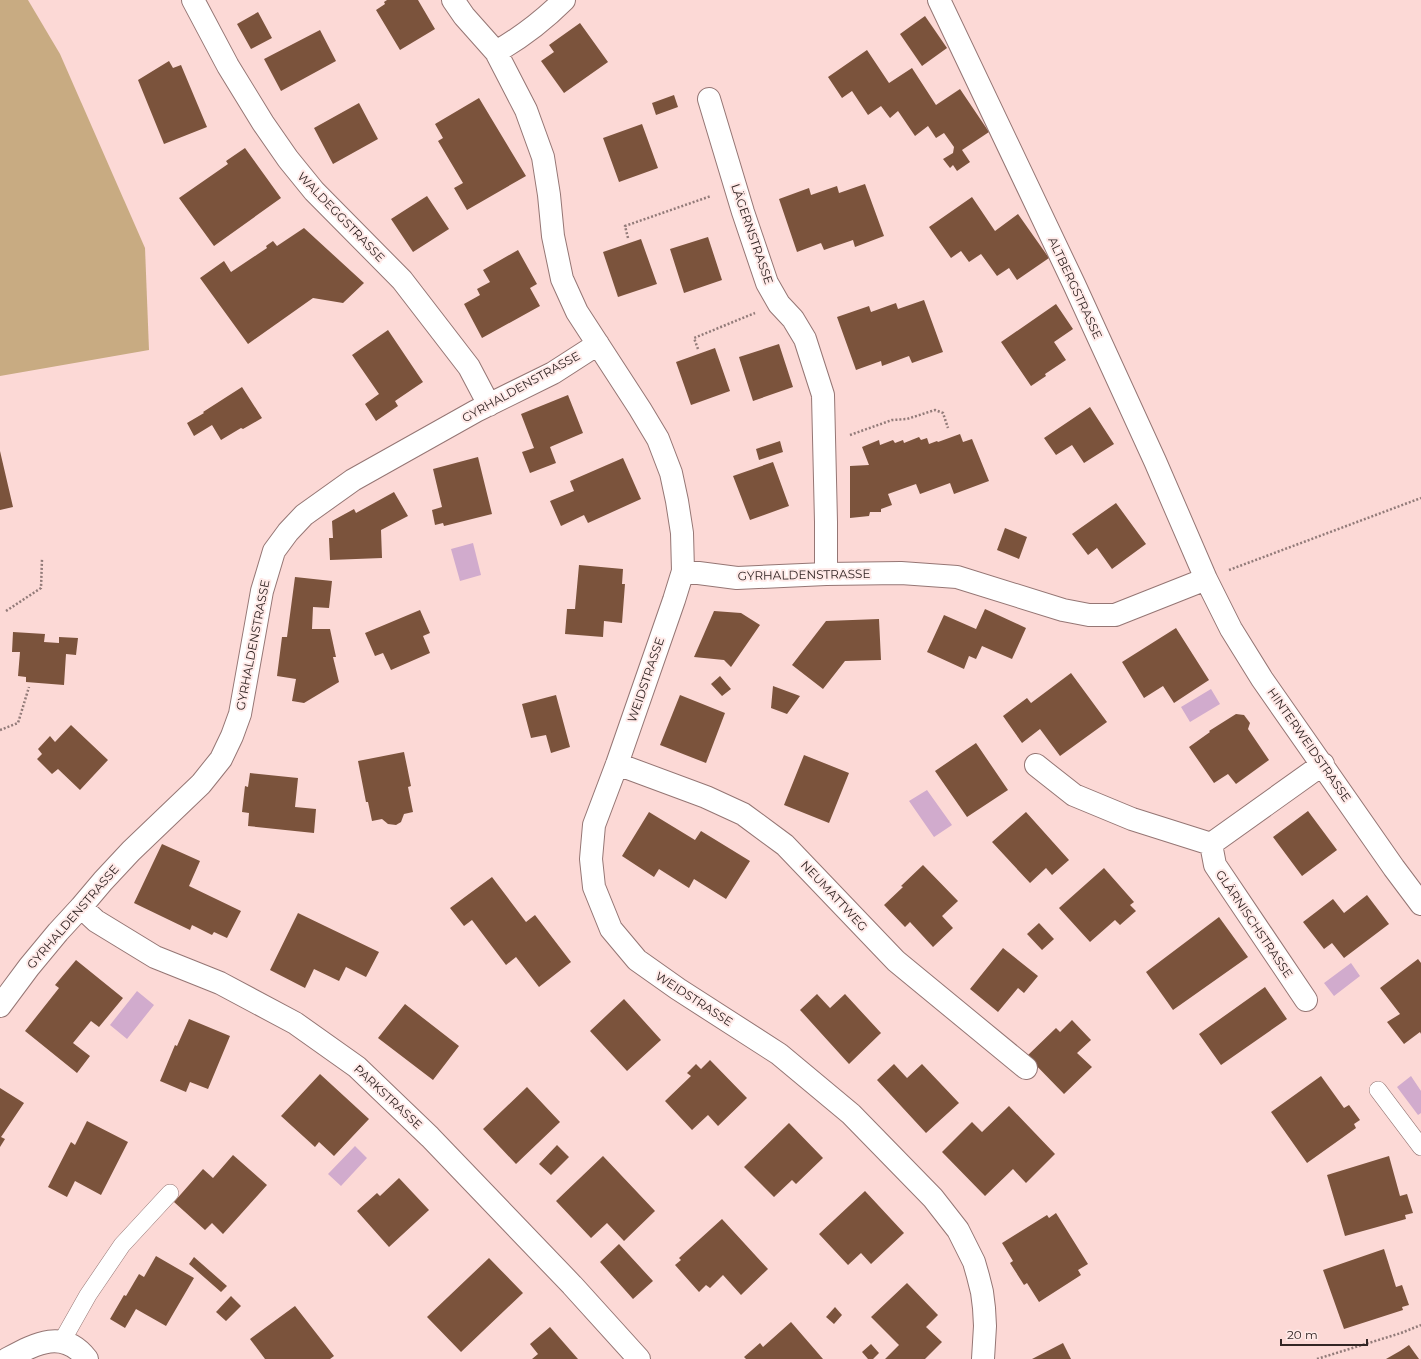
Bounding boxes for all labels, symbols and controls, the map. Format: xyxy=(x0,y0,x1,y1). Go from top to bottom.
street label: WALDEGGSTRASSE xyxy=(295,169,388,265)
street label: LÄGERNSTRASSE xyxy=(728,182,777,286)
street label: ALTBERGSTRASSE xyxy=(1045,234,1106,341)
street label: GYRHALDENSTRASSE xyxy=(459,348,582,425)
street label: GYRHALDENSTRASSE xyxy=(738,566,870,583)
street label: GYRHALDENSTRASSE xyxy=(232,578,273,711)
street label: WEIDSTRASSE xyxy=(624,635,667,724)
street label: HINTERWEIDSTRASSE xyxy=(1264,685,1354,805)
street label: NEUMATTWEG xyxy=(798,857,871,934)
street label: GYRHALDENSTRASSE xyxy=(23,862,122,972)
street label: GLÄRNISCHSTRASSE xyxy=(1213,867,1296,981)
street label: WEIDSTRASSE xyxy=(653,968,736,1029)
street label: PARKSTRASSE xyxy=(351,1061,426,1132)
scale bar xyxy=(1281,1321,1367,1347)
text: 20 m xyxy=(1287,1327,1318,1342)

